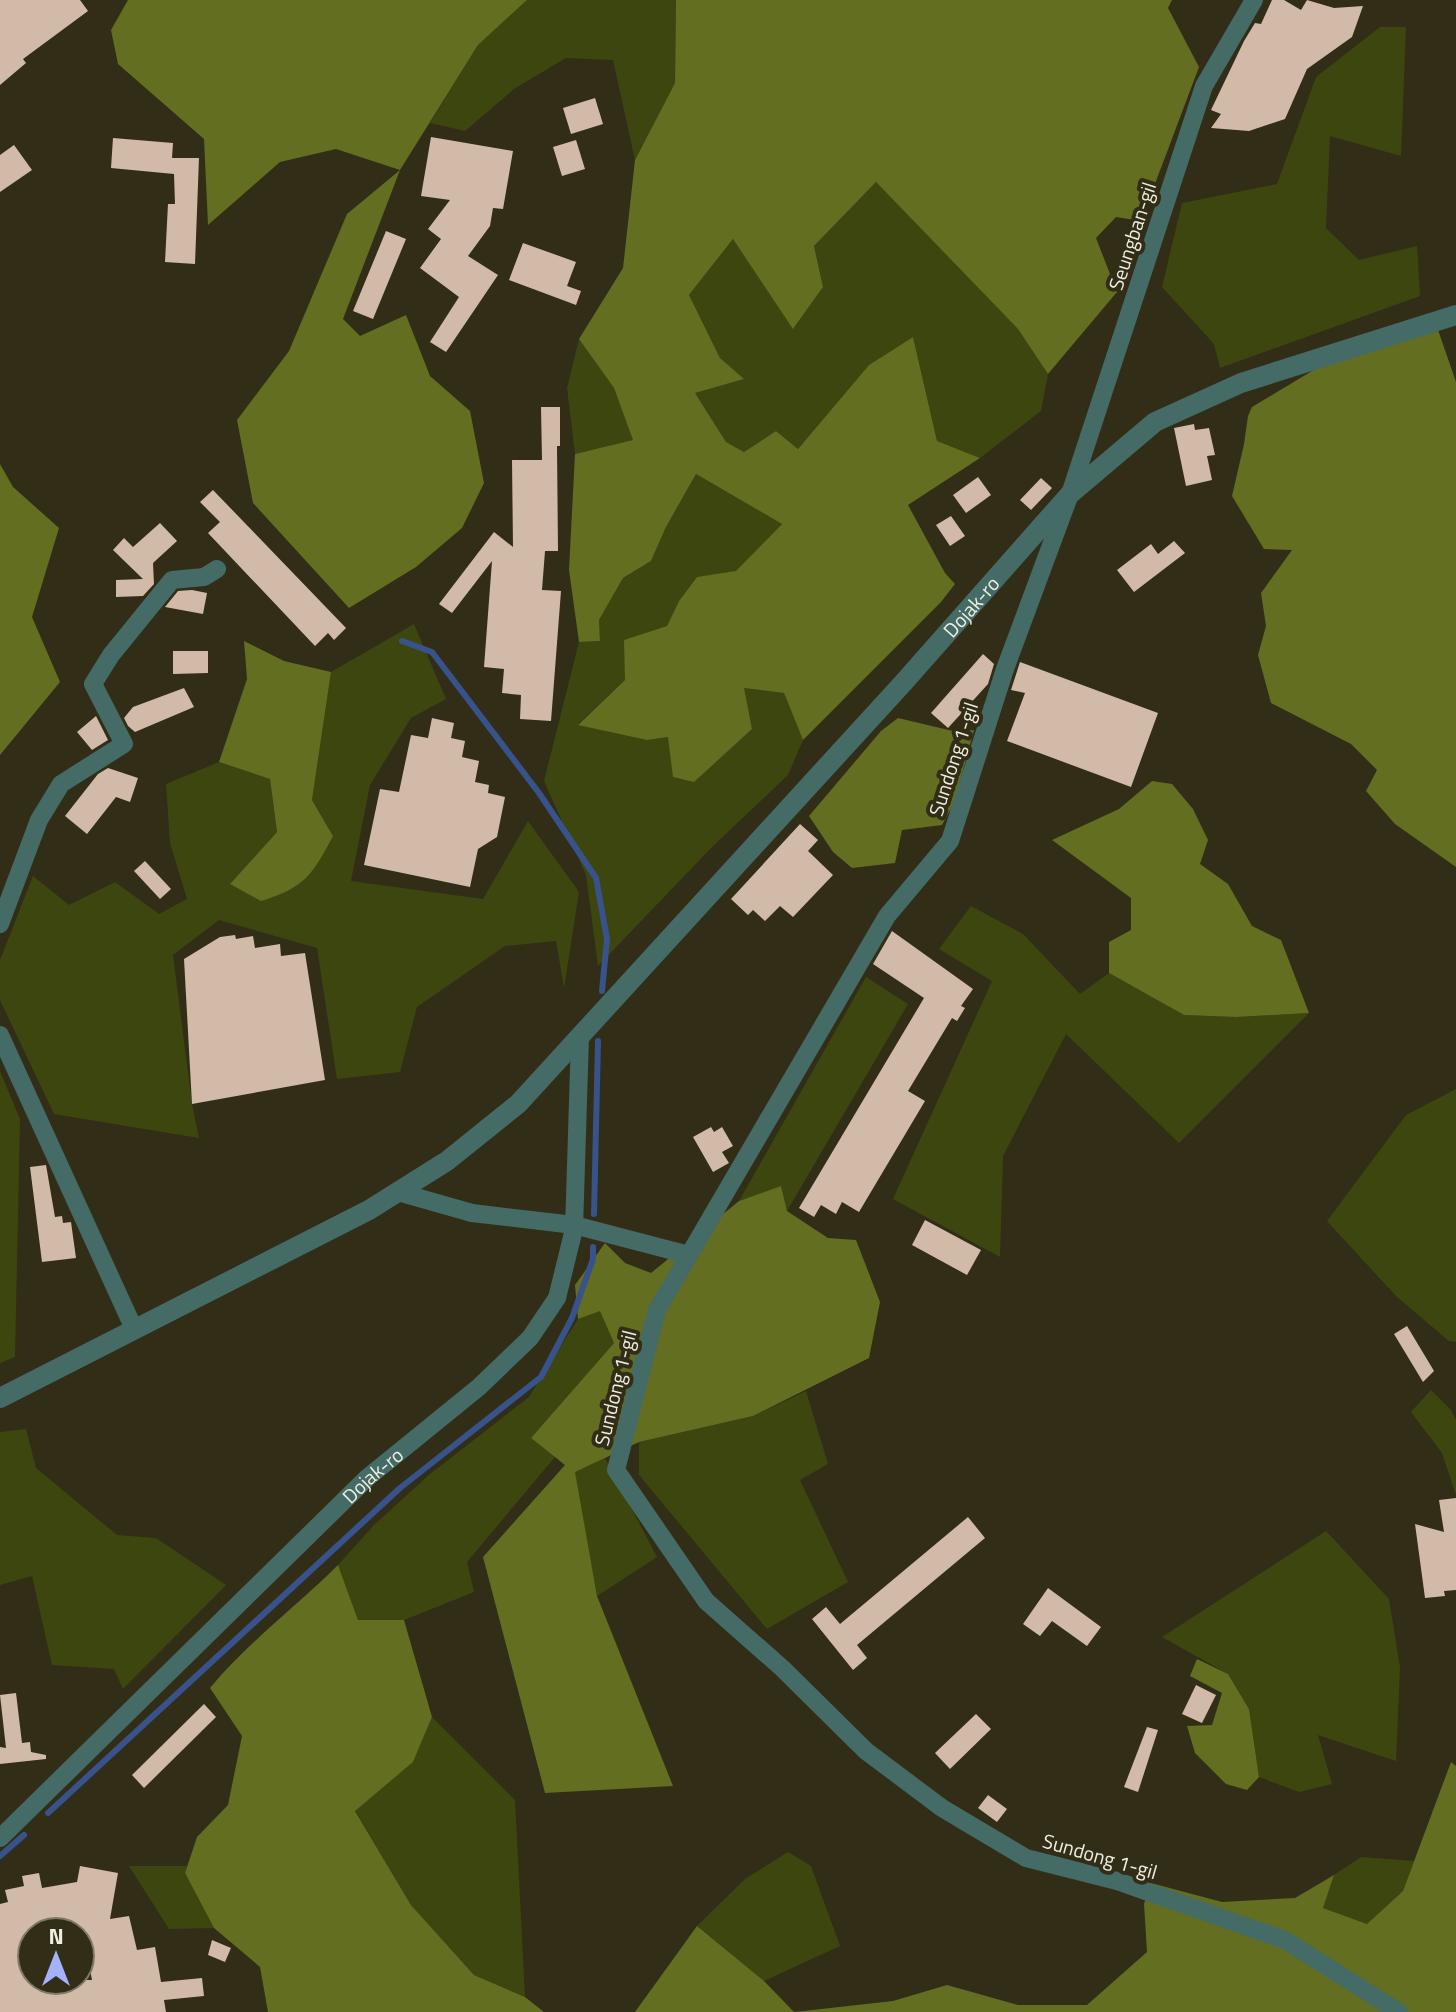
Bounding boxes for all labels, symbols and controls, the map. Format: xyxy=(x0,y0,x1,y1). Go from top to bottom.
street label: Seungban-gil xyxy=(1100,178,1164,294)
street label: Dojak-ro xyxy=(935,569,1006,644)
street label: Sundong 1-gil xyxy=(920,698,986,820)
street label: Sundong 1-gil xyxy=(586,1327,644,1449)
street label: Dojak-ro xyxy=(334,1439,410,1510)
street label: Sundong 1-gil xyxy=(1039,1825,1161,1887)
north arrow xyxy=(16,1916,96,1996)
text: N xyxy=(48,1919,64,1953)

